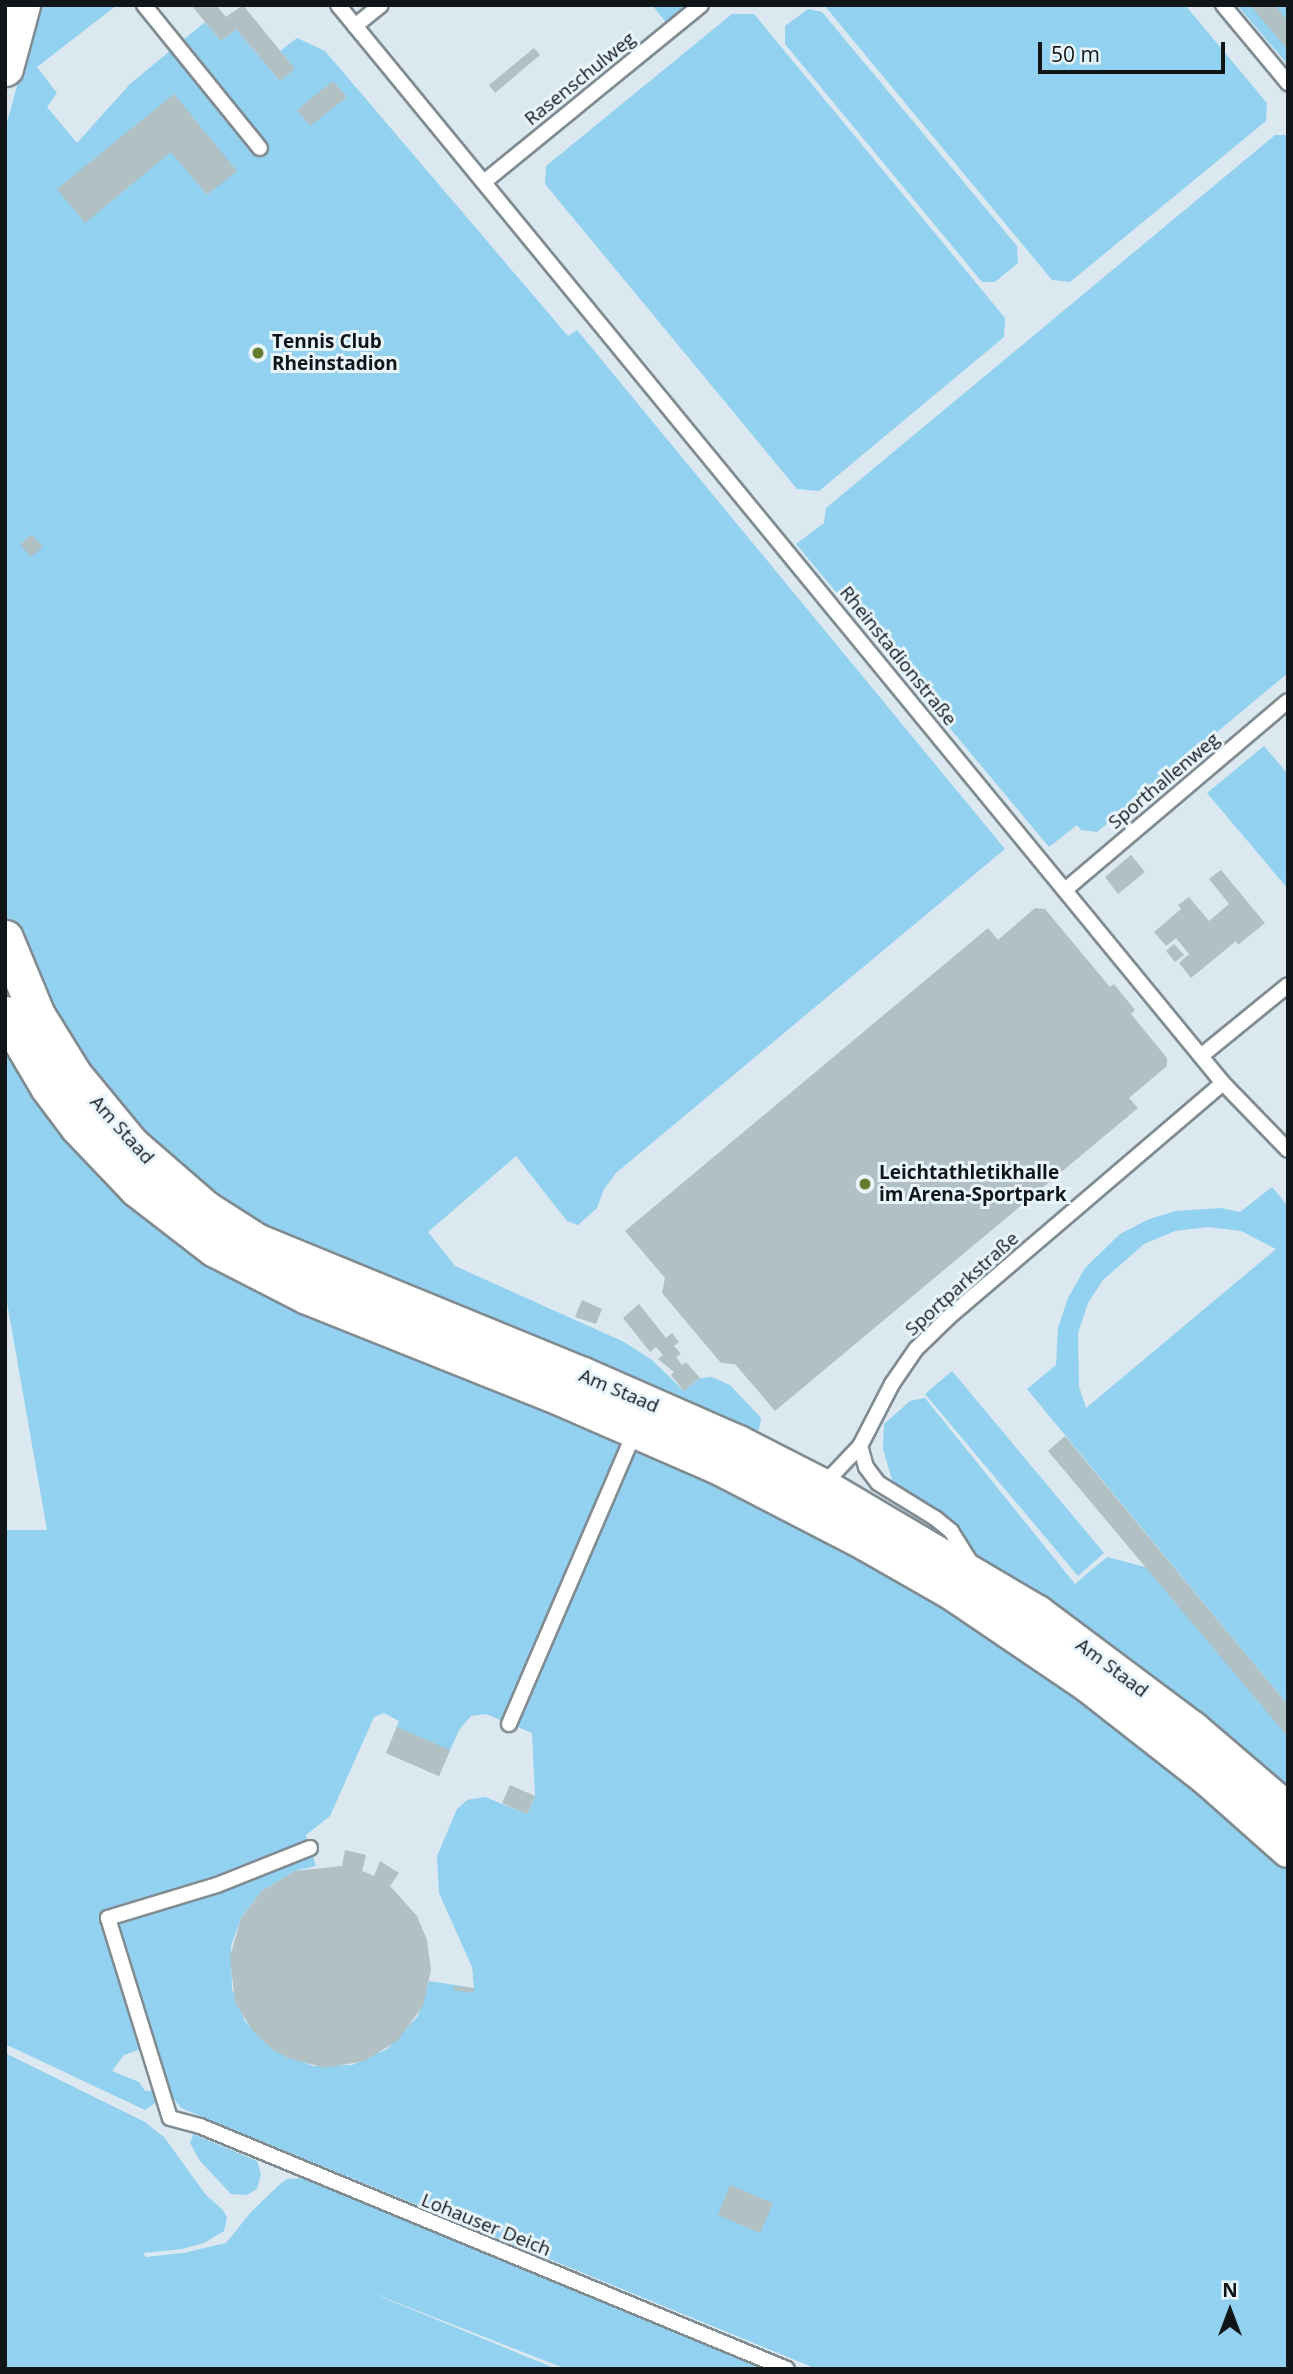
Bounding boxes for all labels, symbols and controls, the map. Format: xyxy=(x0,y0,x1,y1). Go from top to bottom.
street label: Rasenschulweg xyxy=(520,27,640,131)
scale bar xyxy=(1041,28,1228,72)
text: 50 m xyxy=(1051,40,1100,68)
place label: Tennis Club Rheinstadion xyxy=(272,331,398,375)
marker: Tennis Club Rheinstadion xyxy=(250,345,266,361)
street label: Rheinstadionstraße xyxy=(835,582,961,730)
street label: Sporthallenweg xyxy=(1104,728,1224,834)
street label: Am Staad xyxy=(85,1091,159,1169)
place label: Leichtathletikhalle im Arena-Sportpark xyxy=(879,1162,1066,1206)
marker: Leichtathletikhalle im Arena-Sportpark xyxy=(857,1176,873,1192)
street label: Sportparkstraße xyxy=(901,1227,1023,1341)
street label: Am Staad xyxy=(576,1364,662,1418)
street label: Am Staad xyxy=(1071,1633,1153,1703)
street label: Lohauser Deich xyxy=(418,2189,554,2261)
north arrow xyxy=(1195,2276,1265,2346)
text: N xyxy=(1222,2277,1238,2303)

